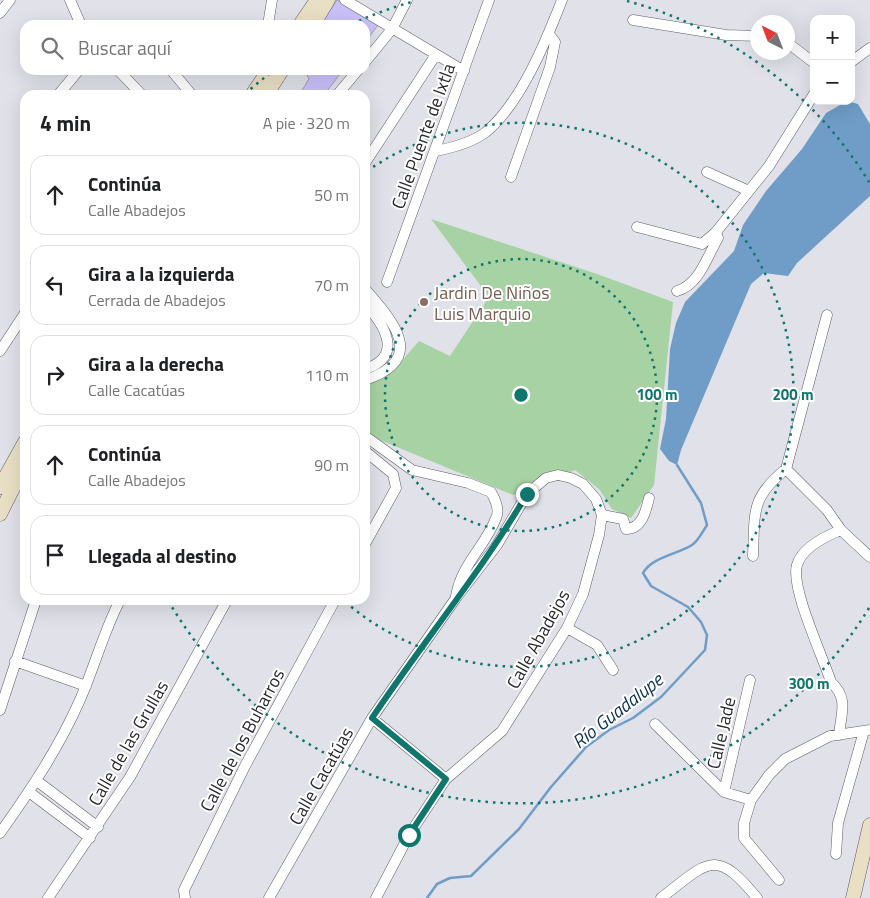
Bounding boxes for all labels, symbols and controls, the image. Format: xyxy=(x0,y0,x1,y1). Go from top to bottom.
north arrow xyxy=(750,15,795,60)
map controls xyxy=(810,15,855,105)
button: + xyxy=(810,15,855,60)
search box xyxy=(20,20,370,75)
text: Buscar aquí xyxy=(78,33,171,62)
icon: search xyxy=(38,34,66,62)
street label: Calle Puente de Ixtla xyxy=(384,59,462,213)
button: − xyxy=(810,60,855,105)
text: 4 min xyxy=(40,107,91,139)
text: A pie · 320 m xyxy=(263,111,350,135)
text: Continúa xyxy=(88,169,161,198)
icon: ahead xyxy=(41,181,69,209)
text: 50 m xyxy=(314,183,349,207)
text: Calle Abadejos xyxy=(88,198,186,222)
text: Gira a la izquierda xyxy=(88,259,235,288)
icon: left xyxy=(41,271,69,299)
text: 70 m xyxy=(314,273,349,297)
place label: Jardin De Niños Luis Marquio xyxy=(434,279,550,327)
text: Cerrada de Abadejos xyxy=(88,288,226,312)
marker: Jardin De Niños Luis Marquio xyxy=(418,296,430,308)
text: Gira a la derecha xyxy=(88,349,224,378)
icon: right xyxy=(41,361,69,389)
text: 110 m xyxy=(305,363,349,387)
text: Calle Cacatúas xyxy=(88,378,185,402)
text: 100 m xyxy=(636,383,678,406)
text: 200 m xyxy=(772,383,814,406)
centre of rings xyxy=(512,386,530,404)
text: Continúa xyxy=(88,439,161,468)
icon: ahead xyxy=(41,451,69,479)
text: 90 m xyxy=(314,453,349,477)
text: Calle Abadejos xyxy=(88,468,186,492)
route end xyxy=(516,483,539,506)
icon: arrive xyxy=(41,541,69,569)
text: Llegada al destino xyxy=(88,541,237,570)
street label: Calle Abadejos xyxy=(500,584,576,694)
street label: Calle de los Buharros xyxy=(193,664,291,816)
water label: Río Guadalupe xyxy=(565,664,670,755)
text: 300 m xyxy=(788,672,830,695)
street label: Calle de las Grullas xyxy=(81,675,175,811)
street label: Calle Jade xyxy=(700,694,742,772)
street label: Calle Cacatúas xyxy=(282,722,360,830)
route start xyxy=(398,824,421,847)

